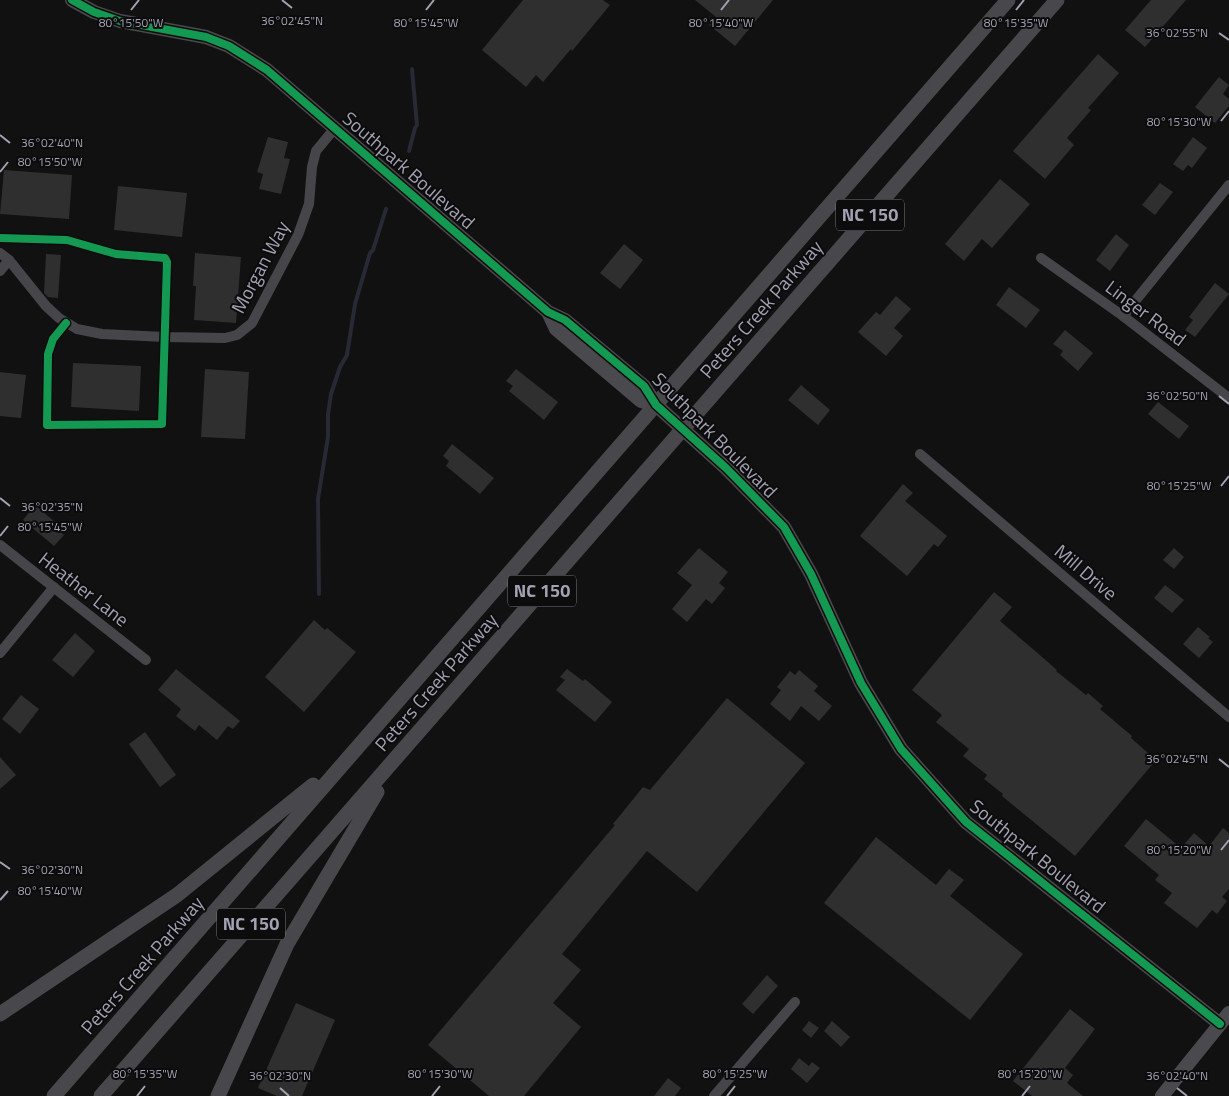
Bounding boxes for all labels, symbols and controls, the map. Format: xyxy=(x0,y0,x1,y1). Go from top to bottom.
text: 36°02'45"N xyxy=(261,11,323,30)
text: 80°15'50"W xyxy=(99,13,164,32)
text: 80°15'45"W xyxy=(394,13,459,32)
text: 80°15'40"W xyxy=(689,13,754,32)
text: 80°15'35"W xyxy=(984,13,1049,32)
text: 36°02'55"N xyxy=(1146,23,1208,42)
street label: Southpark Boulevard xyxy=(337,104,482,235)
text: 80°15'30"W xyxy=(1147,112,1212,131)
text: 36°02'40"N xyxy=(21,133,83,152)
text: 80°15'50"W xyxy=(18,152,83,171)
road number: NC 150 xyxy=(836,200,904,230)
street label: Morgan Way xyxy=(223,215,296,318)
street label: Peters Creek Parkway xyxy=(692,233,829,384)
street label: Linger Road xyxy=(1100,273,1193,353)
street label: Southpark Boulevard xyxy=(646,365,785,504)
text: 36°02'50"N xyxy=(1146,386,1208,405)
text: 80°15'25"W xyxy=(1147,476,1212,495)
text: 36°02'35"N xyxy=(21,497,83,516)
text: 80°15'45"W xyxy=(18,517,83,536)
street label: Mill Drive xyxy=(1048,537,1124,607)
street label: Heather Lane xyxy=(33,544,136,633)
road number: NC 150 xyxy=(508,576,576,606)
street label: Peters Creek Parkway xyxy=(367,606,504,757)
text: 36°02'45"N xyxy=(1146,749,1208,768)
street label: Southpark Boulevard xyxy=(964,792,1112,920)
text: 80°15'20"W xyxy=(1147,840,1212,859)
text: 36°02'30"N xyxy=(21,860,83,879)
text: 80°15'40"W xyxy=(18,881,83,900)
street label: Peters Creek Parkway xyxy=(73,889,210,1040)
road number: NC 150 xyxy=(217,909,285,940)
text: 80°15'35"W xyxy=(113,1064,178,1083)
text: 80°15'30"W xyxy=(408,1064,473,1083)
text: 80°15'25"W xyxy=(703,1064,768,1083)
text: 80°15'20"W xyxy=(998,1064,1063,1083)
text: 36°02'30"N xyxy=(249,1066,311,1085)
text: 36°02'40"N xyxy=(1146,1066,1208,1085)

